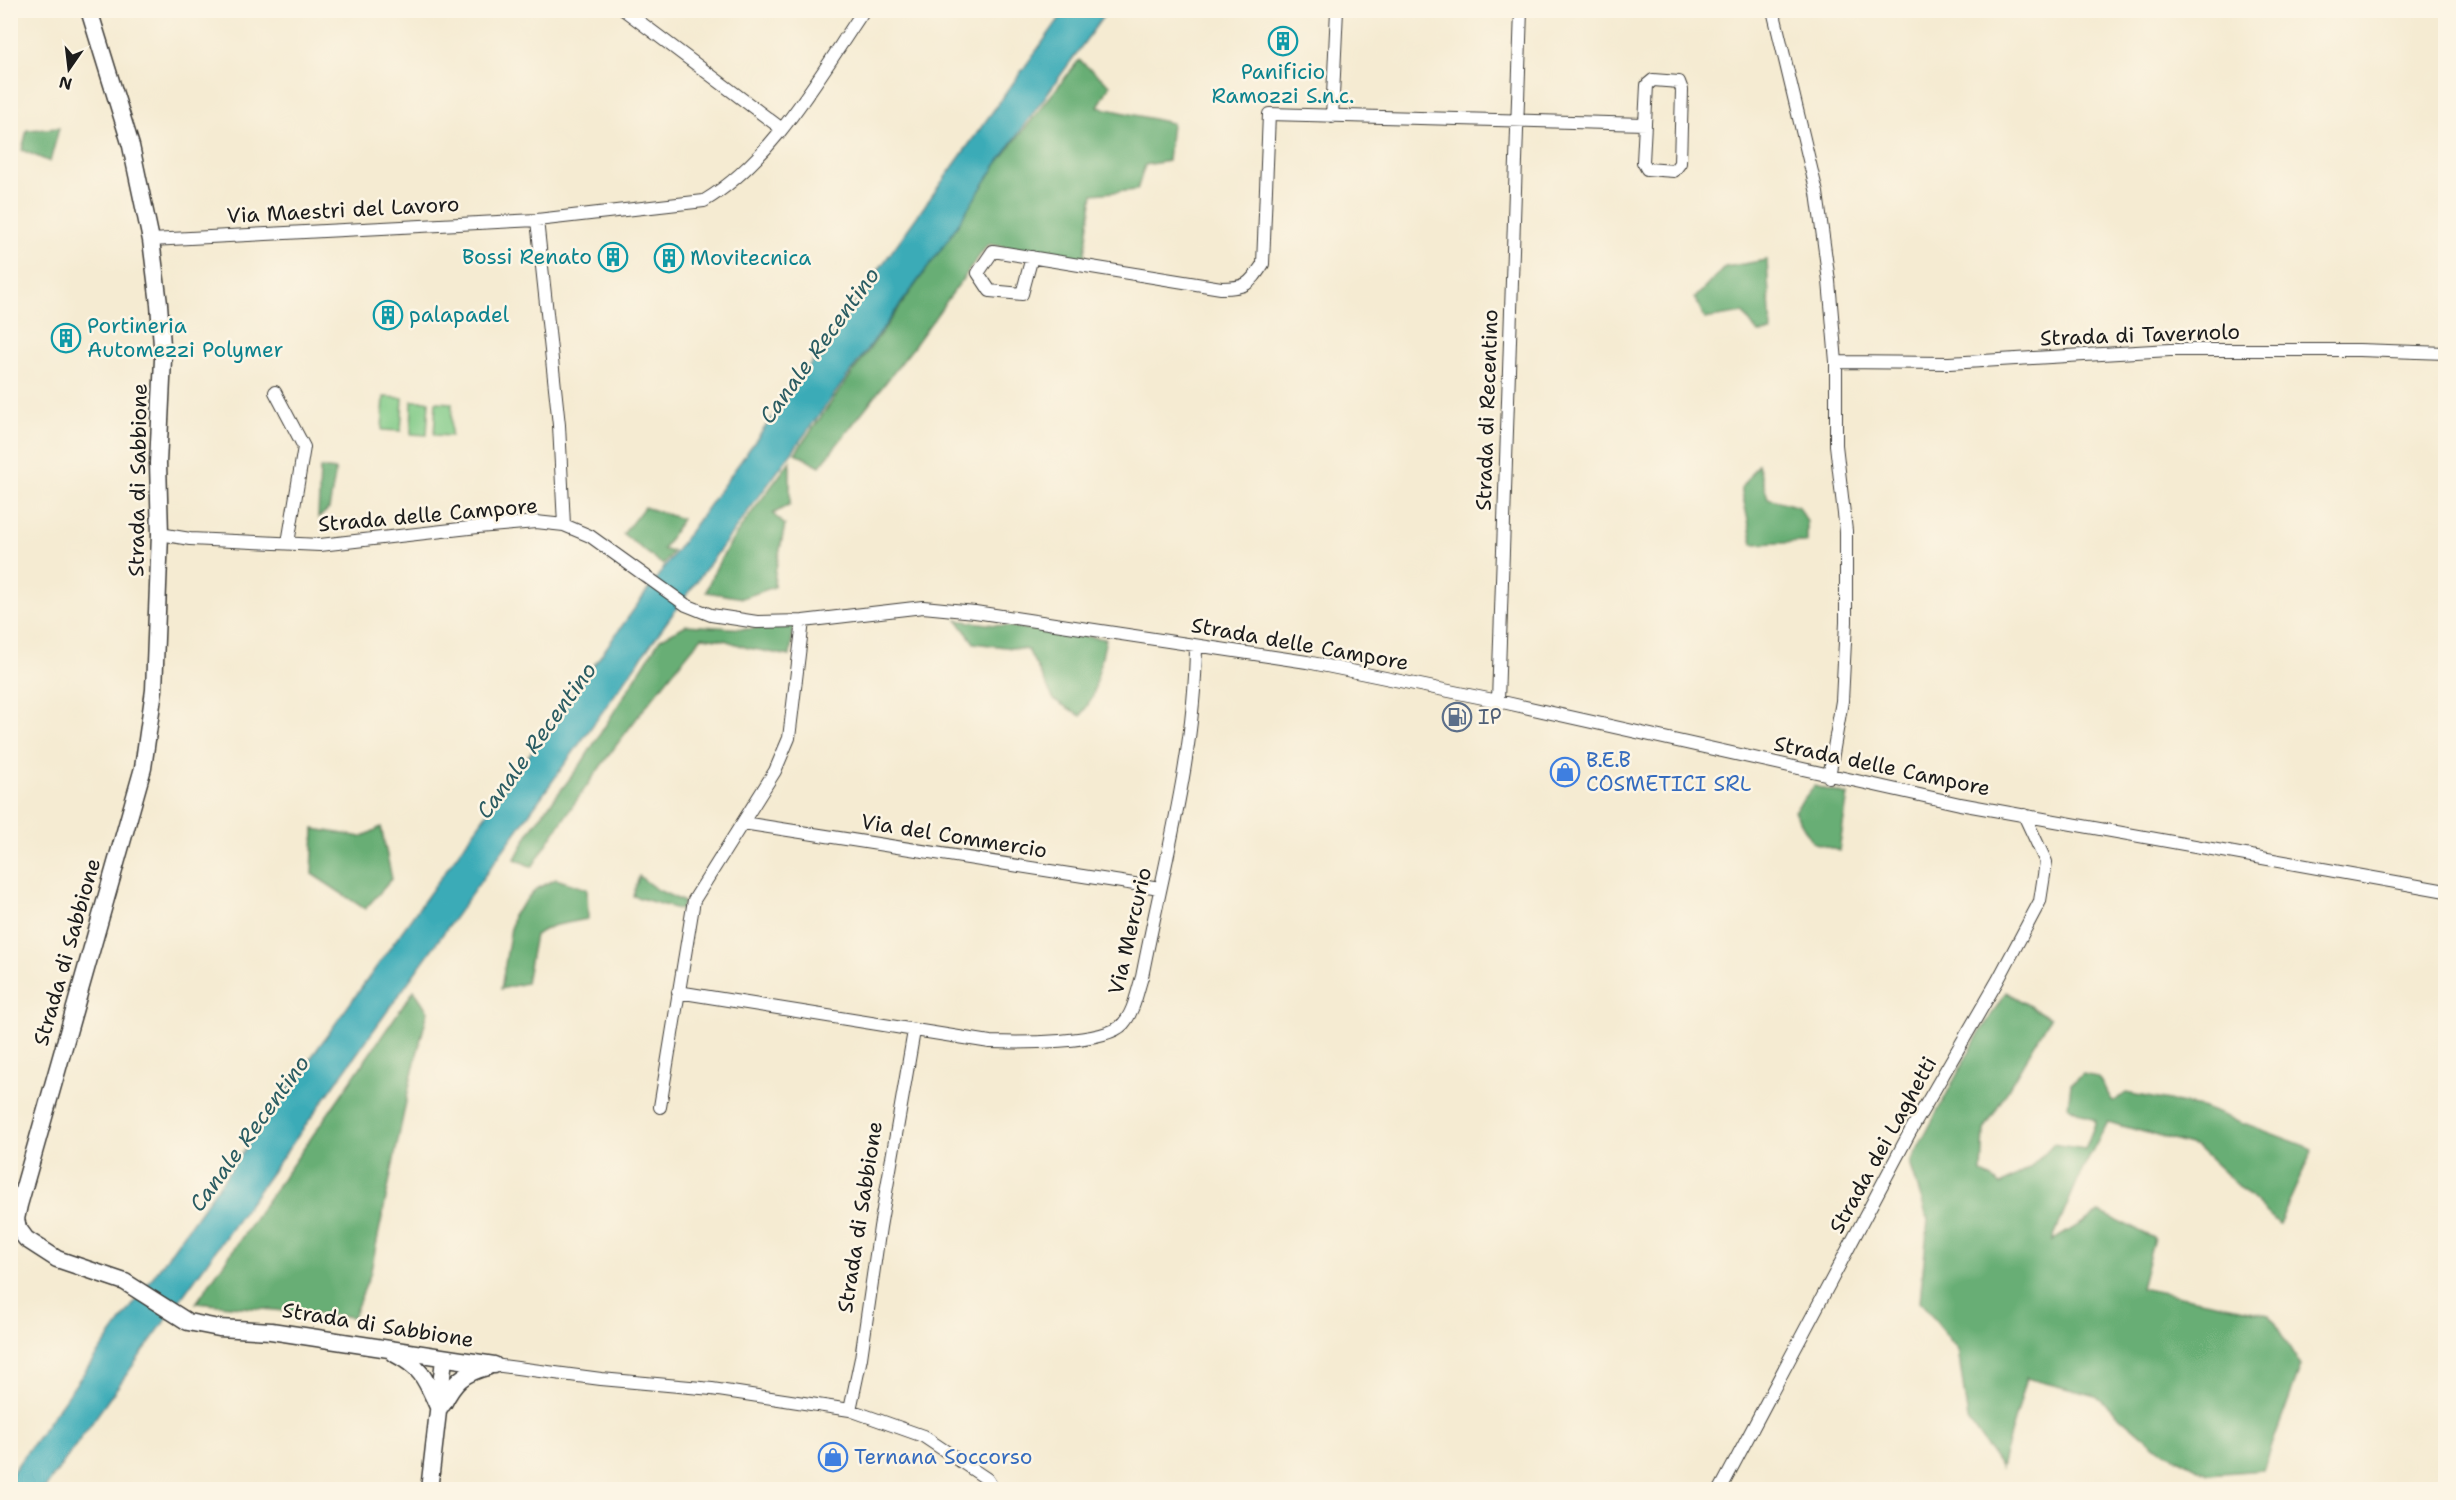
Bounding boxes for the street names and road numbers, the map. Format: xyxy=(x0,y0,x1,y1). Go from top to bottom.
street label: Via Maestri del Lavoro xyxy=(226,190,460,230)
street label: Strada di Recentino xyxy=(1469,309,1505,511)
street label: Strada di Tavernolo xyxy=(2040,318,2240,352)
street label: Strada di Sabbione xyxy=(122,383,154,577)
street label: Strada delle Campore xyxy=(317,491,539,539)
street label: Strada delle Campore xyxy=(1189,611,1411,677)
street label: Strada delle Campore xyxy=(1771,729,1993,803)
street label: Via del Commercio xyxy=(859,807,1049,865)
street label: Strada di Sabbione xyxy=(27,855,107,1049)
street label: Via Mercurio xyxy=(1102,865,1158,997)
street label: Strada dei Laghetti xyxy=(1823,1052,1943,1238)
street label: Strada di Sabbione xyxy=(831,1119,889,1315)
street label: Strada di Sabbione xyxy=(280,1296,476,1354)

